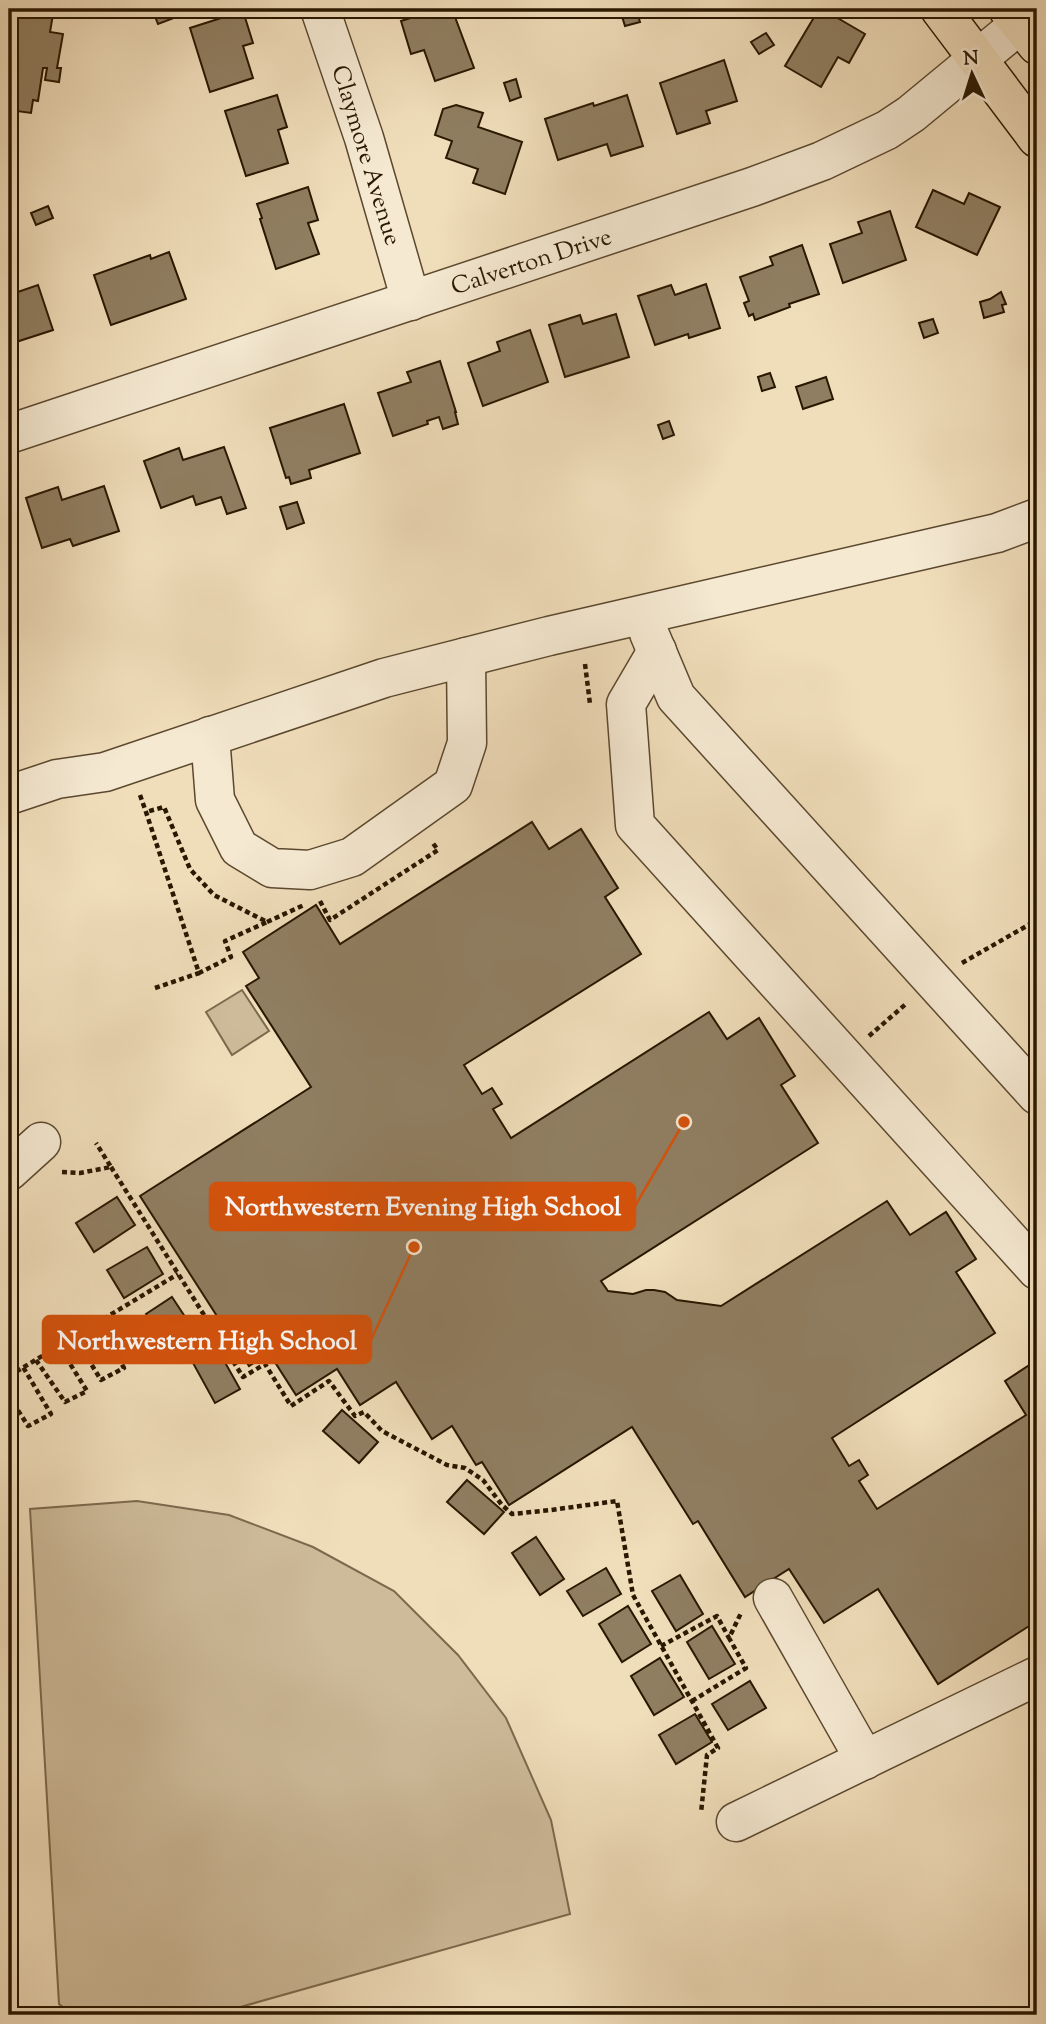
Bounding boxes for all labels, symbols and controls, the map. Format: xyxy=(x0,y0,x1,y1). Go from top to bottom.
north arrow xyxy=(937,38,1007,108)
text: N xyxy=(962,46,979,74)
street label: Claymore Avenue xyxy=(321,61,409,250)
street label: Calverton Drive xyxy=(447,221,616,305)
callout: Northwestern Evening High School xyxy=(210,1183,635,1230)
text: Northwestern Evening High School xyxy=(225,1190,622,1227)
callout: Northwestern High School xyxy=(43,1316,371,1363)
text: Northwestern High School xyxy=(57,1324,358,1361)

